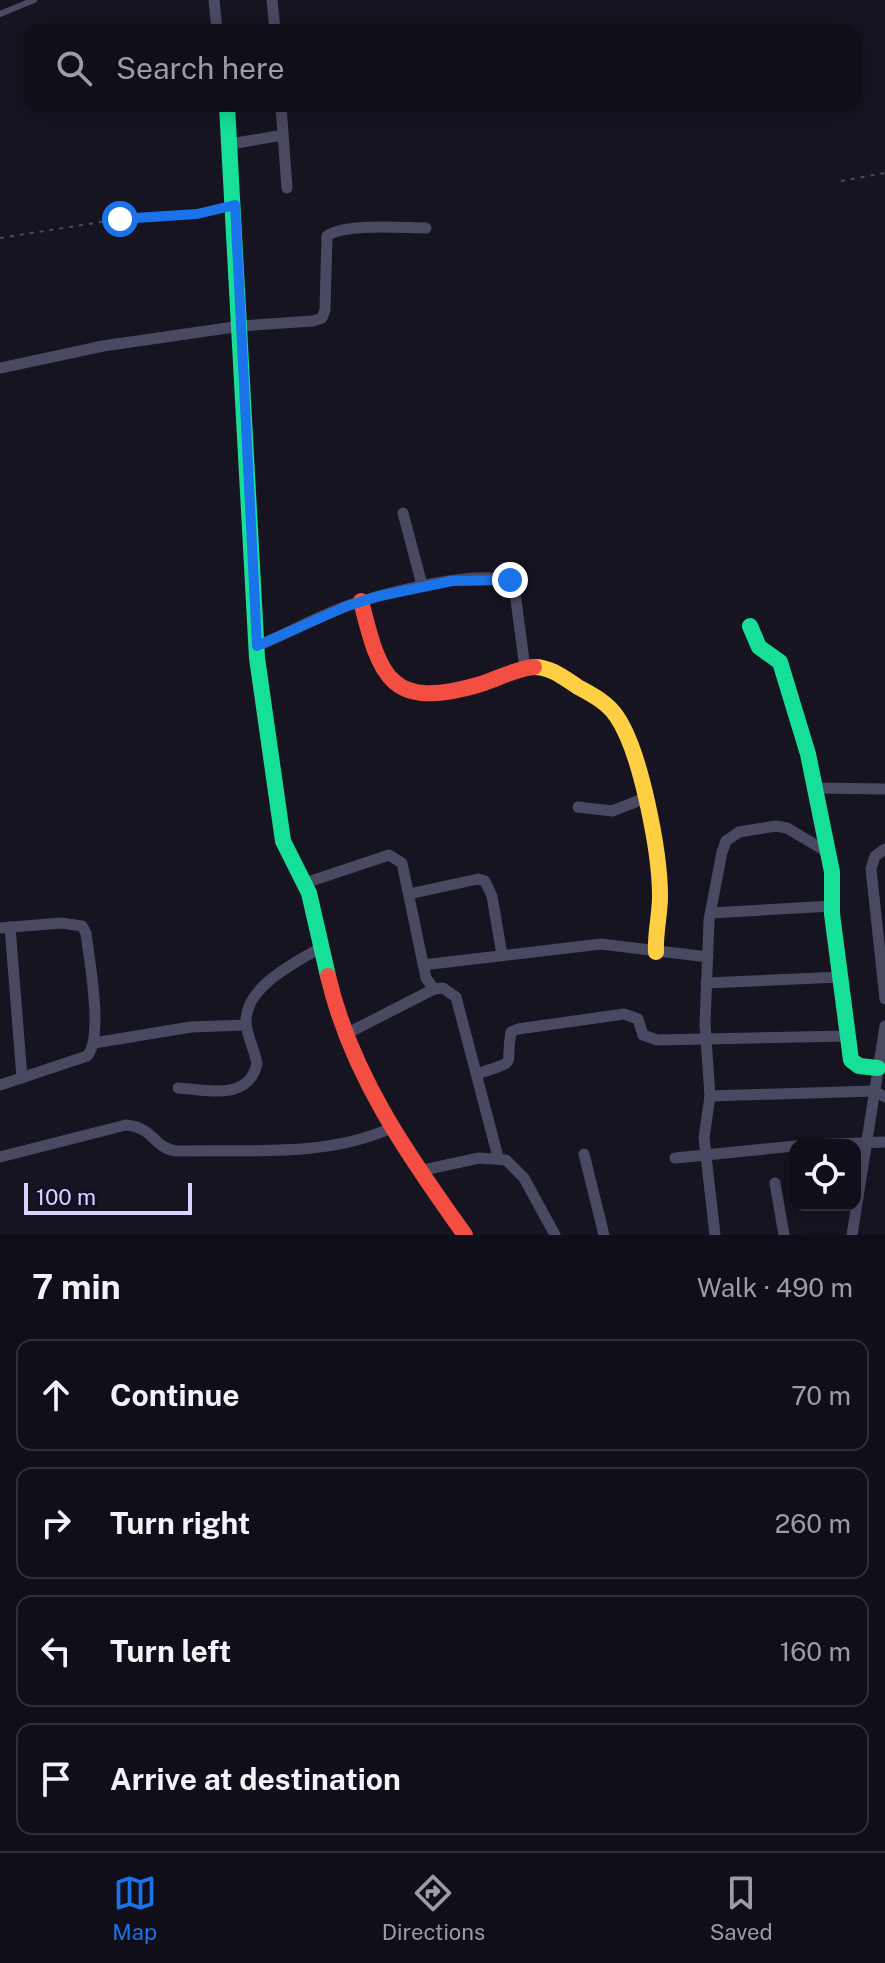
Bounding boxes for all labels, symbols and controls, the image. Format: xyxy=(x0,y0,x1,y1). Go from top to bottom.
search box xyxy=(24,24,861,112)
icon: search xyxy=(52,46,96,90)
text: Search here xyxy=(116,50,284,86)
route start xyxy=(102,201,138,237)
route end xyxy=(492,562,528,598)
map controls xyxy=(789,1139,861,1211)
button: locate xyxy=(789,1139,861,1211)
scale bar xyxy=(24,1179,192,1215)
text: 100 m xyxy=(36,1184,96,1210)
text: 7 min xyxy=(32,1267,121,1307)
text: Walk · 490 m xyxy=(697,1272,853,1303)
icon: ahead xyxy=(34,1373,78,1417)
text: Continue xyxy=(110,1377,240,1413)
text: 70 m xyxy=(791,1380,851,1411)
icon: right xyxy=(34,1501,78,1545)
text: Turn right xyxy=(110,1505,250,1541)
text: 260 m xyxy=(775,1508,851,1539)
icon: left xyxy=(34,1629,78,1673)
text: Turn left xyxy=(110,1633,231,1669)
text: 160 m xyxy=(780,1636,851,1667)
icon: arrive xyxy=(34,1757,78,1801)
text: Arrive at destination xyxy=(110,1761,401,1797)
tab: Map xyxy=(112,1871,157,1945)
tab: Directions xyxy=(382,1871,485,1945)
tab: Saved xyxy=(710,1871,773,1945)

